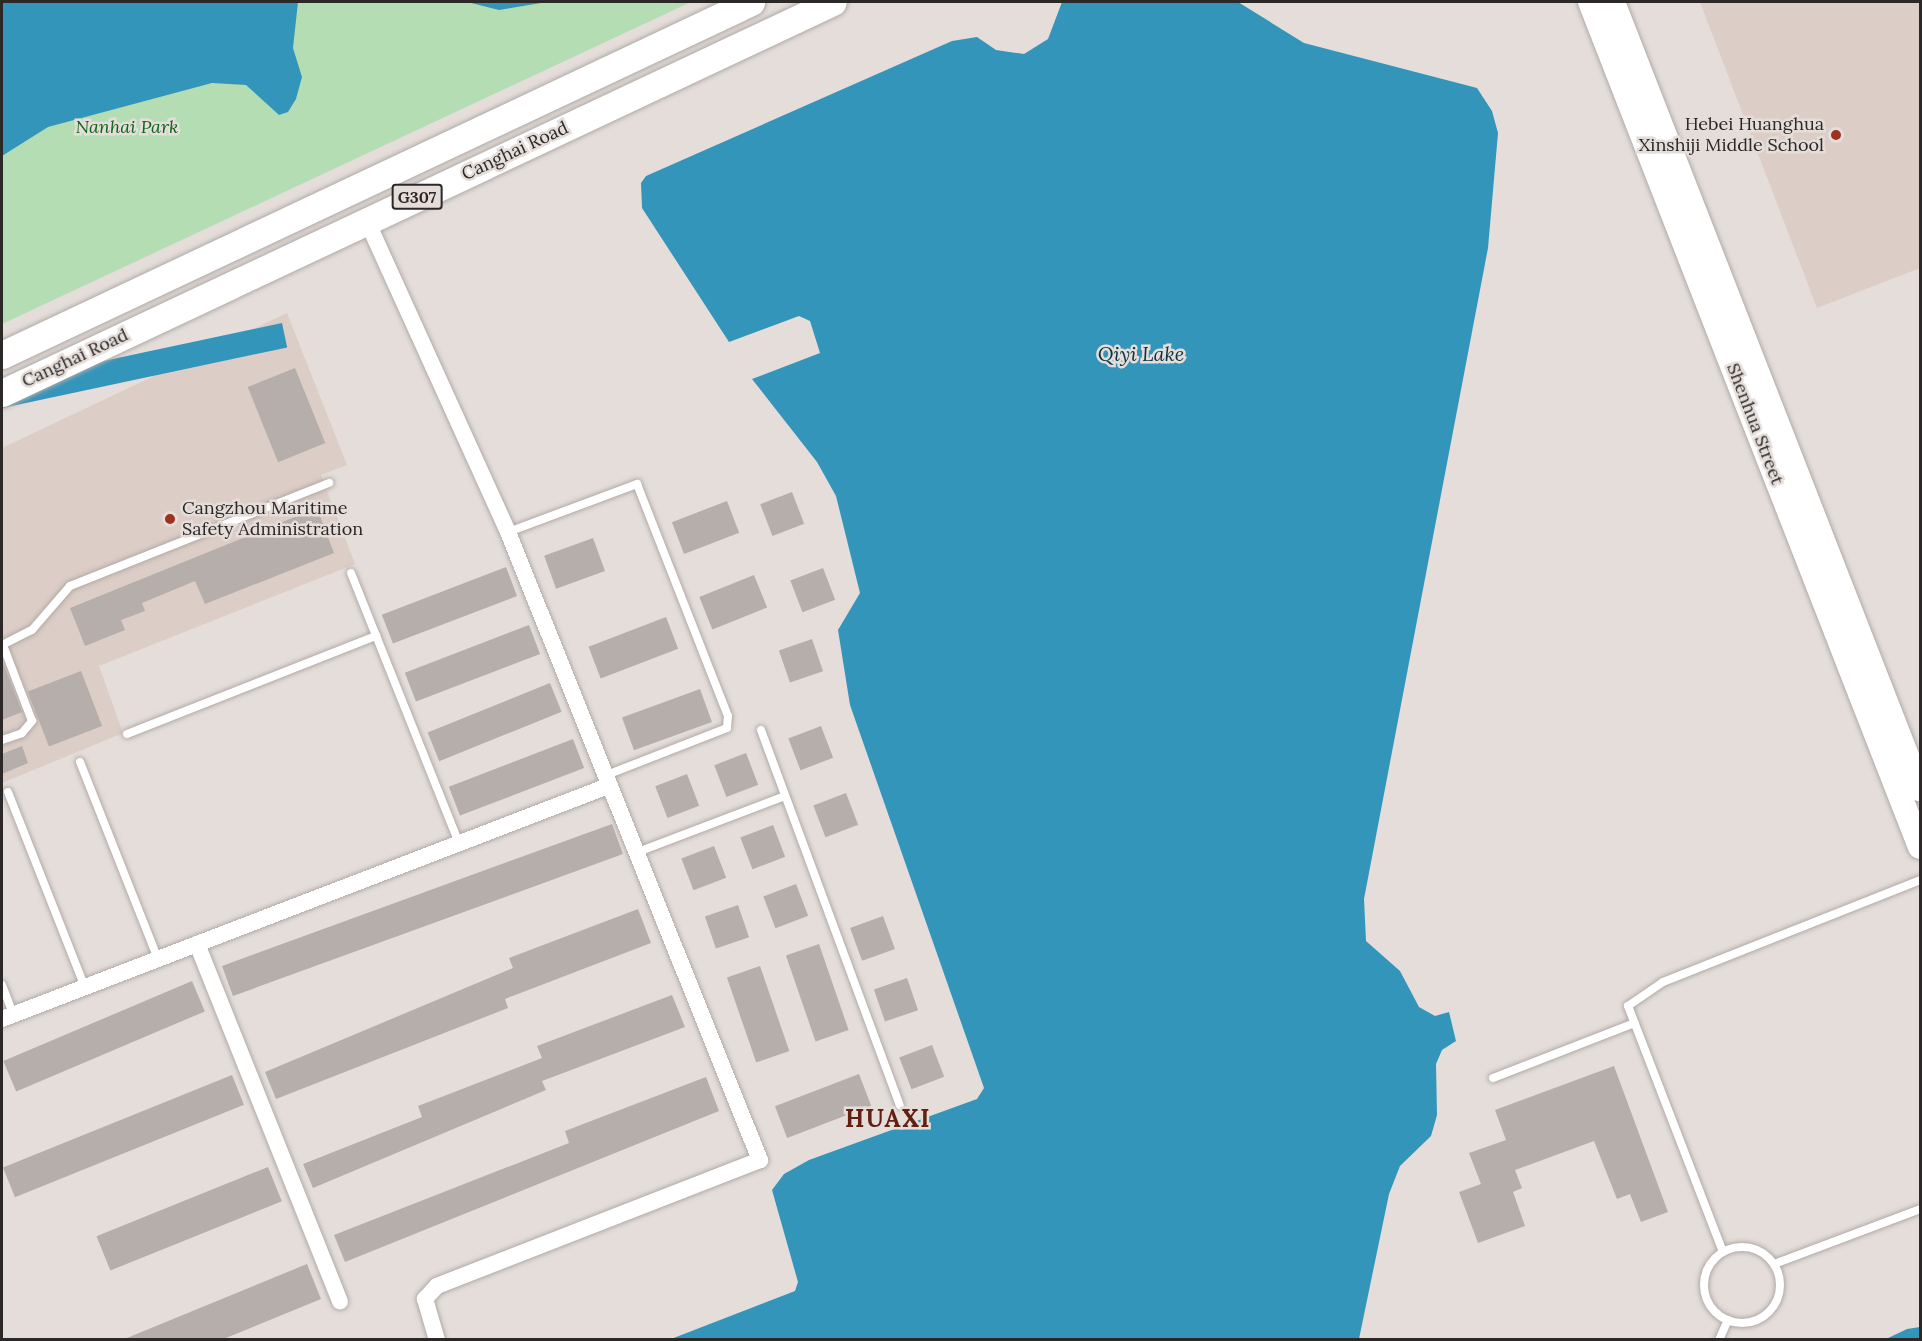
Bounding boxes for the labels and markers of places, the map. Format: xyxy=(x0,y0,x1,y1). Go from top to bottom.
place label: Hebei Huanghua Xinshiji Middle School xyxy=(1639,114,1824,156)
marker: Hebei Huanghua Xinshiji Middle School xyxy=(1829,128,1843,142)
place label: Cangzhou Maritime Safety Administration xyxy=(182,498,363,540)
marker: Cangzhou Maritime Safety Administration xyxy=(163,512,177,526)

